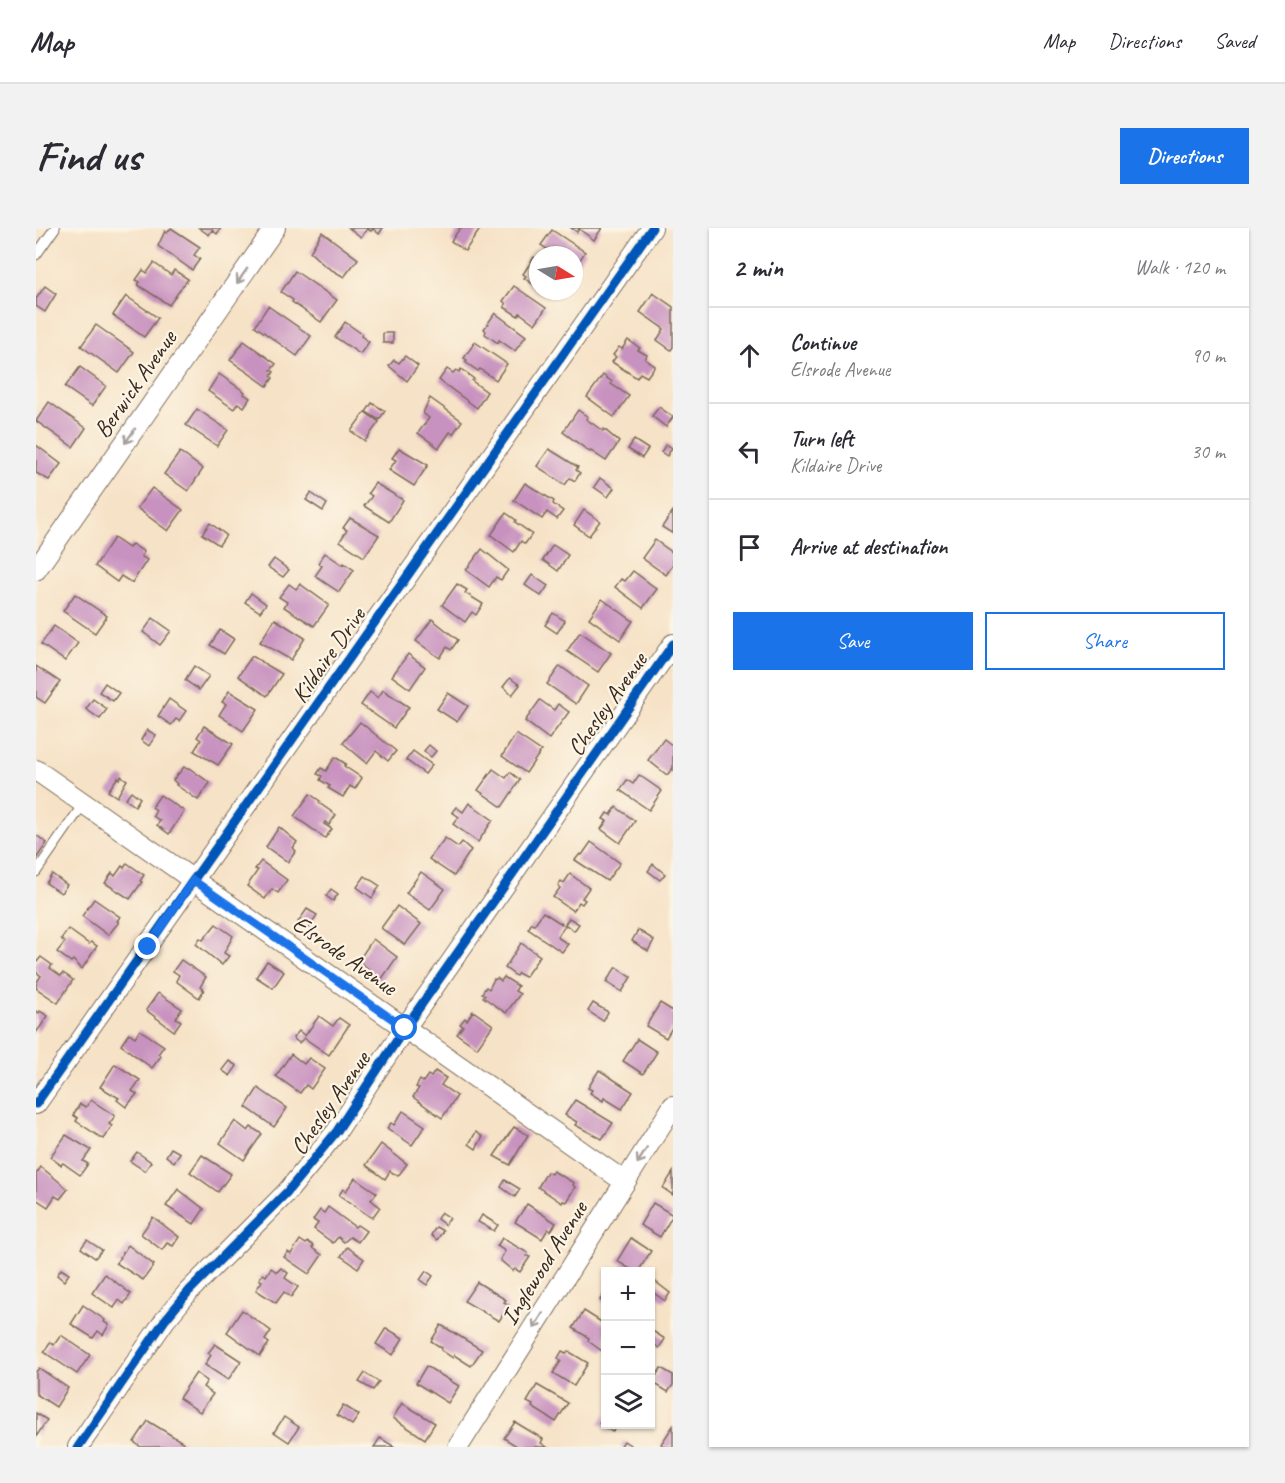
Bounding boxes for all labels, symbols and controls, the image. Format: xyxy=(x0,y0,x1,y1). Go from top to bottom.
text: Map xyxy=(30,24,73,59)
text: Map xyxy=(1043,28,1075,54)
text: Directions xyxy=(1108,28,1181,54)
text: Saved xyxy=(1214,28,1255,54)
button: Directions xyxy=(1120,128,1249,184)
text: Find us xyxy=(36,130,141,183)
north arrow xyxy=(529,246,583,300)
text: 2 min xyxy=(733,251,783,284)
text: Walk · 120 m xyxy=(1135,255,1225,280)
one-way arrow xyxy=(236,267,248,284)
street label: Berwick Avenue xyxy=(87,323,184,444)
text: Continue xyxy=(790,329,856,357)
icon: ahead xyxy=(733,339,766,372)
text: 90 m xyxy=(1191,343,1225,368)
text: Elsrode Avenue xyxy=(790,357,890,382)
text: Turn left xyxy=(790,425,854,453)
one-way arrow xyxy=(124,427,136,443)
icon: left xyxy=(733,435,766,468)
text: 30 m xyxy=(1191,439,1225,464)
text: Kildaire Drive xyxy=(790,453,881,478)
icon: arrive xyxy=(733,531,766,564)
text: Arrive at destination xyxy=(790,533,947,561)
street label: Kildaire Drive xyxy=(284,600,373,708)
button: Save xyxy=(733,612,973,670)
button: Share xyxy=(985,612,1225,670)
street label: Chesley Avenue xyxy=(560,645,655,762)
street label: Elsrode Avenue xyxy=(287,908,405,1003)
route end xyxy=(134,933,160,959)
route start xyxy=(391,1014,417,1040)
street label: Chesley Avenue xyxy=(283,1044,378,1161)
one-way arrow xyxy=(635,1147,648,1164)
street label: Inglewood Avenue xyxy=(494,1194,595,1330)
map controls xyxy=(601,1267,655,1429)
button: + xyxy=(601,1267,655,1321)
one-way arrow xyxy=(531,1312,544,1329)
button: − xyxy=(601,1321,655,1375)
button: layers xyxy=(601,1375,655,1429)

